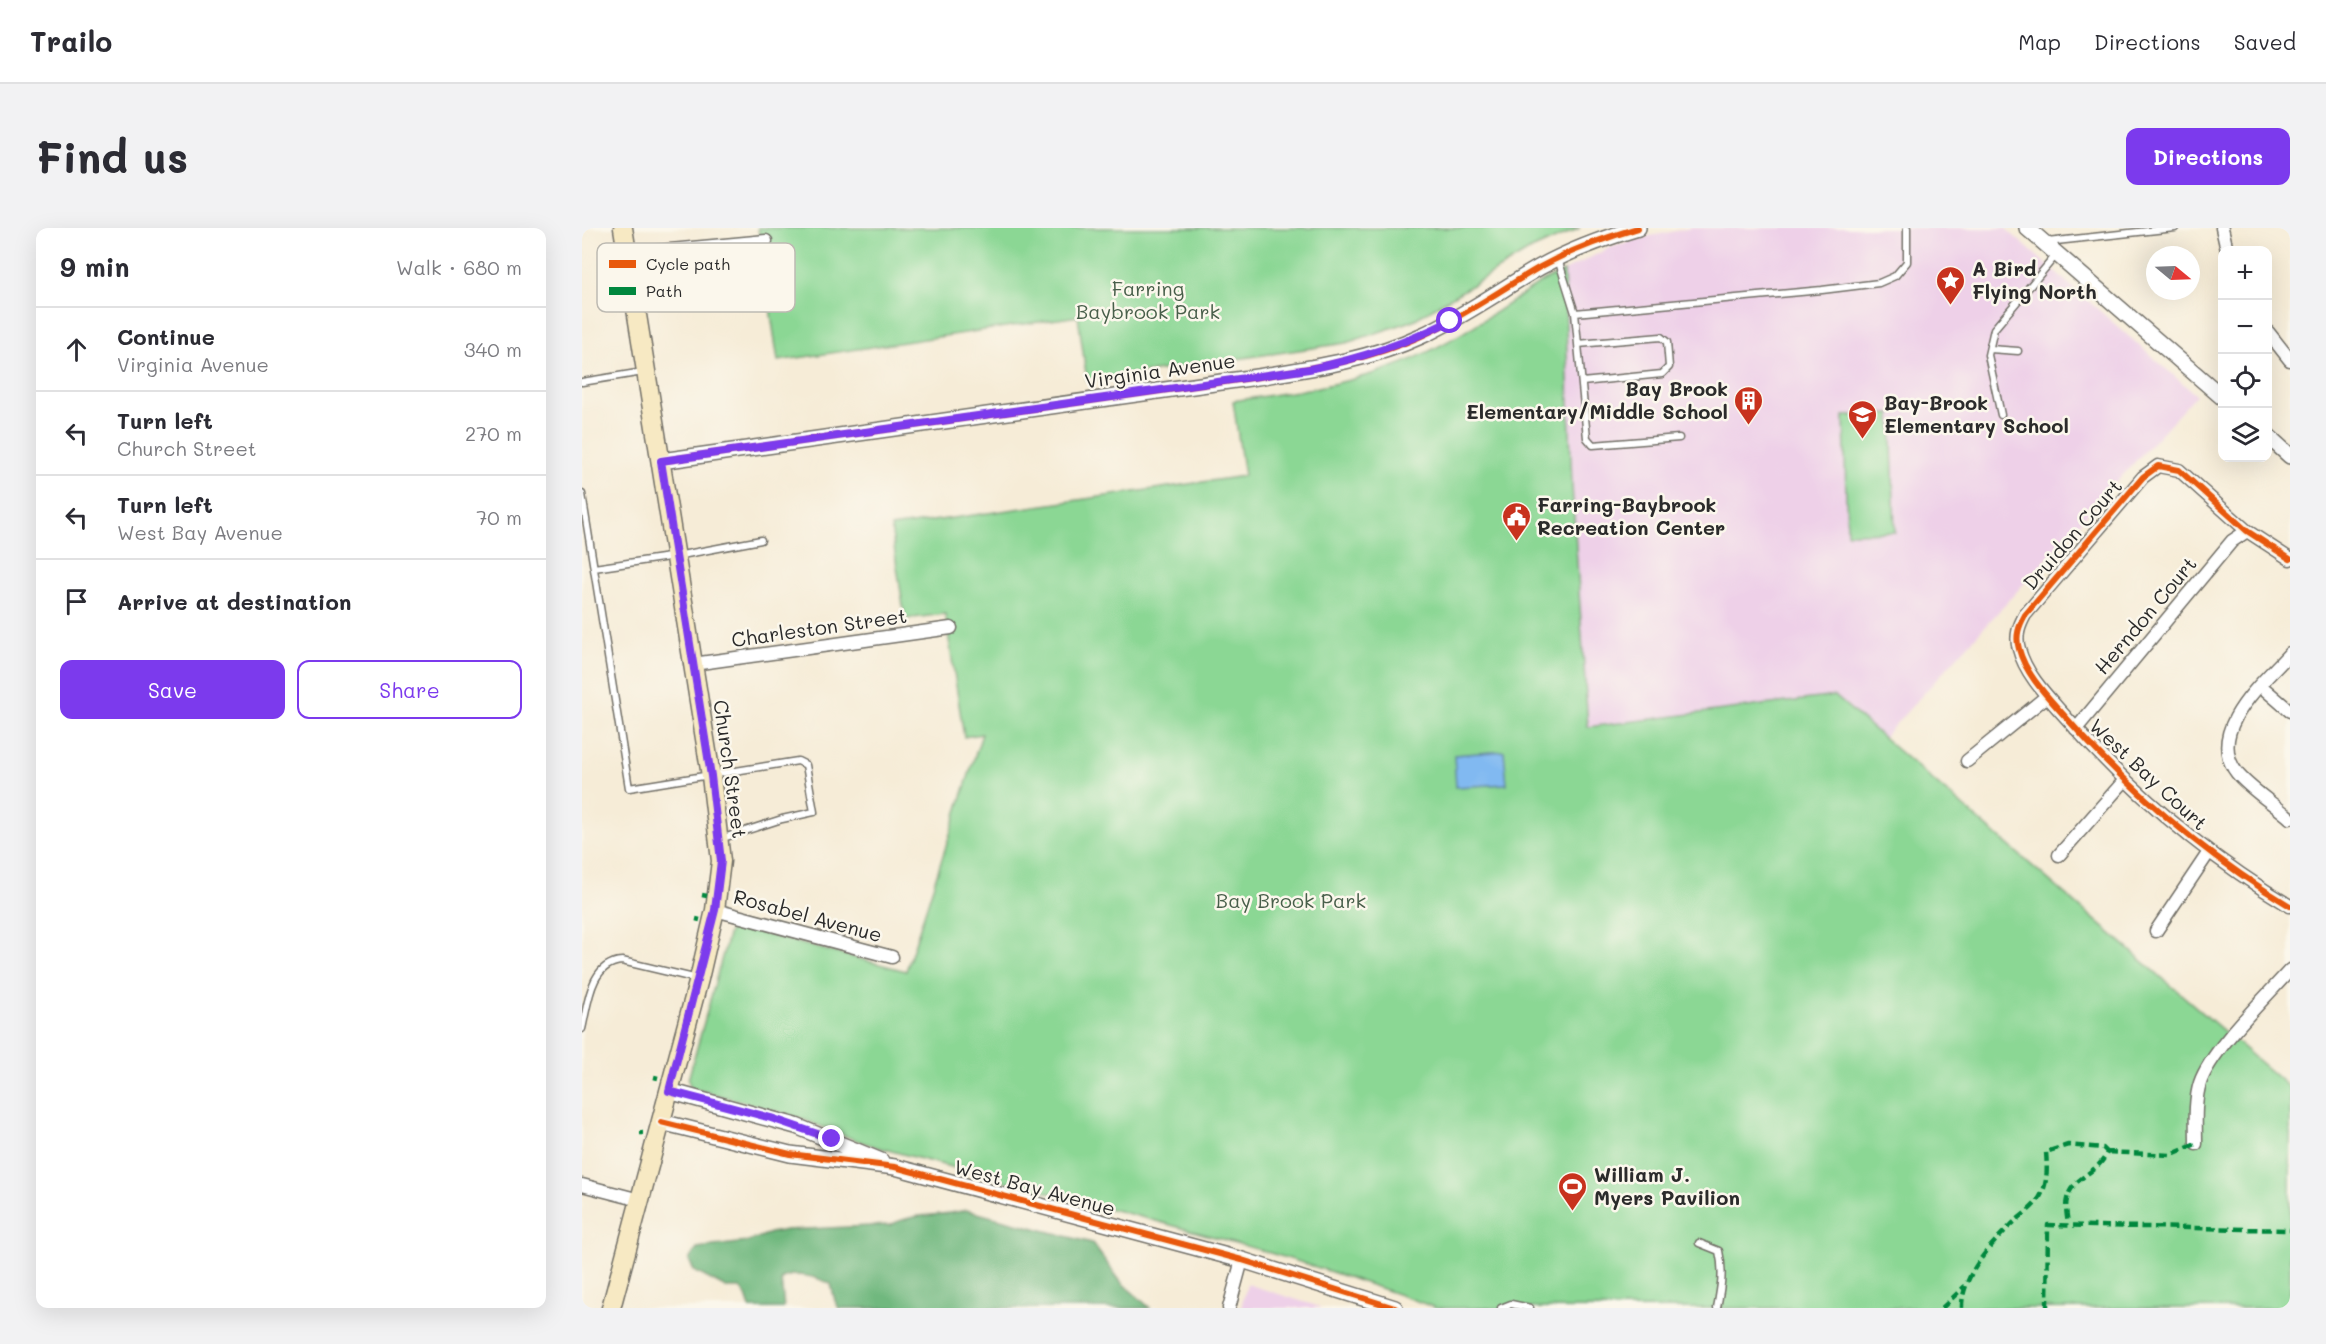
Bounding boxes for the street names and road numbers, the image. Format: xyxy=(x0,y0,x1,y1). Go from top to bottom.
street label: Virginia Avenue xyxy=(1083,347,1237,393)
street label: Druidon Court xyxy=(2017,473,2127,595)
street label: Herndon Court xyxy=(2088,551,2202,679)
street label: Charleston Street xyxy=(730,602,908,652)
street label: Church Street xyxy=(708,698,754,840)
street label: West Bay Court xyxy=(2084,712,2214,836)
street label: Rosabel Avenue xyxy=(731,883,885,947)
street label: West Bay Avenue xyxy=(952,1153,1118,1221)

